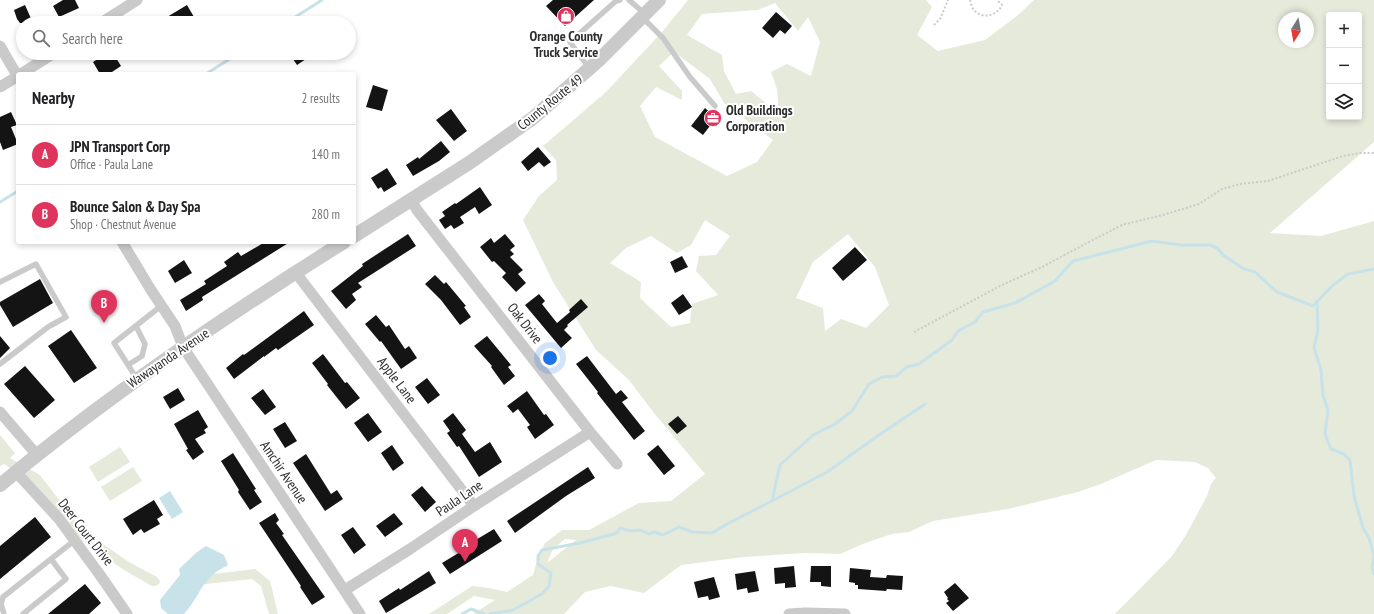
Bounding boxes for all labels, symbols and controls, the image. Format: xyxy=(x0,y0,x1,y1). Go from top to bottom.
shop icon: Orange County Truck Service xyxy=(556,6,576,26)
north arrow xyxy=(1278,12,1314,48)
map controls xyxy=(1326,12,1362,120)
button: + xyxy=(1326,12,1362,48)
search box xyxy=(16,16,356,60)
icon: search xyxy=(30,27,52,49)
place label: Orange County Truck Service xyxy=(530,27,603,61)
text: Search here xyxy=(62,29,123,48)
button: − xyxy=(1326,48,1362,84)
street label: County Route 49 xyxy=(514,70,586,134)
button: layers xyxy=(1326,84,1362,120)
text: Nearby xyxy=(32,87,75,109)
text: 2 results xyxy=(301,90,340,107)
place label: Old Buildings Corporation xyxy=(726,101,793,135)
office icon: Old Buildings Corporation xyxy=(703,108,723,128)
text: JPN Transport Corp xyxy=(70,137,170,156)
text: A xyxy=(42,146,48,163)
text: 140 m xyxy=(311,146,340,163)
text: Office · Paula Lane xyxy=(70,156,153,173)
text: Bounce Salon & Day Spa xyxy=(70,197,200,216)
text: B xyxy=(42,206,48,223)
text: 280 m xyxy=(311,206,340,223)
text: Shop · Chestnut Avenue xyxy=(70,216,176,233)
pin: B xyxy=(91,290,117,323)
street label: Oak Drive xyxy=(504,299,547,347)
street label: Wawayanda Avenue xyxy=(124,324,213,392)
your location xyxy=(540,348,560,368)
street label: Apple Lane xyxy=(374,353,421,407)
street label: Amchir Avenue xyxy=(256,437,312,507)
street label: Paula Lane xyxy=(432,476,486,520)
street label: Deer Court Drive xyxy=(54,495,118,569)
pin: A xyxy=(452,529,478,562)

